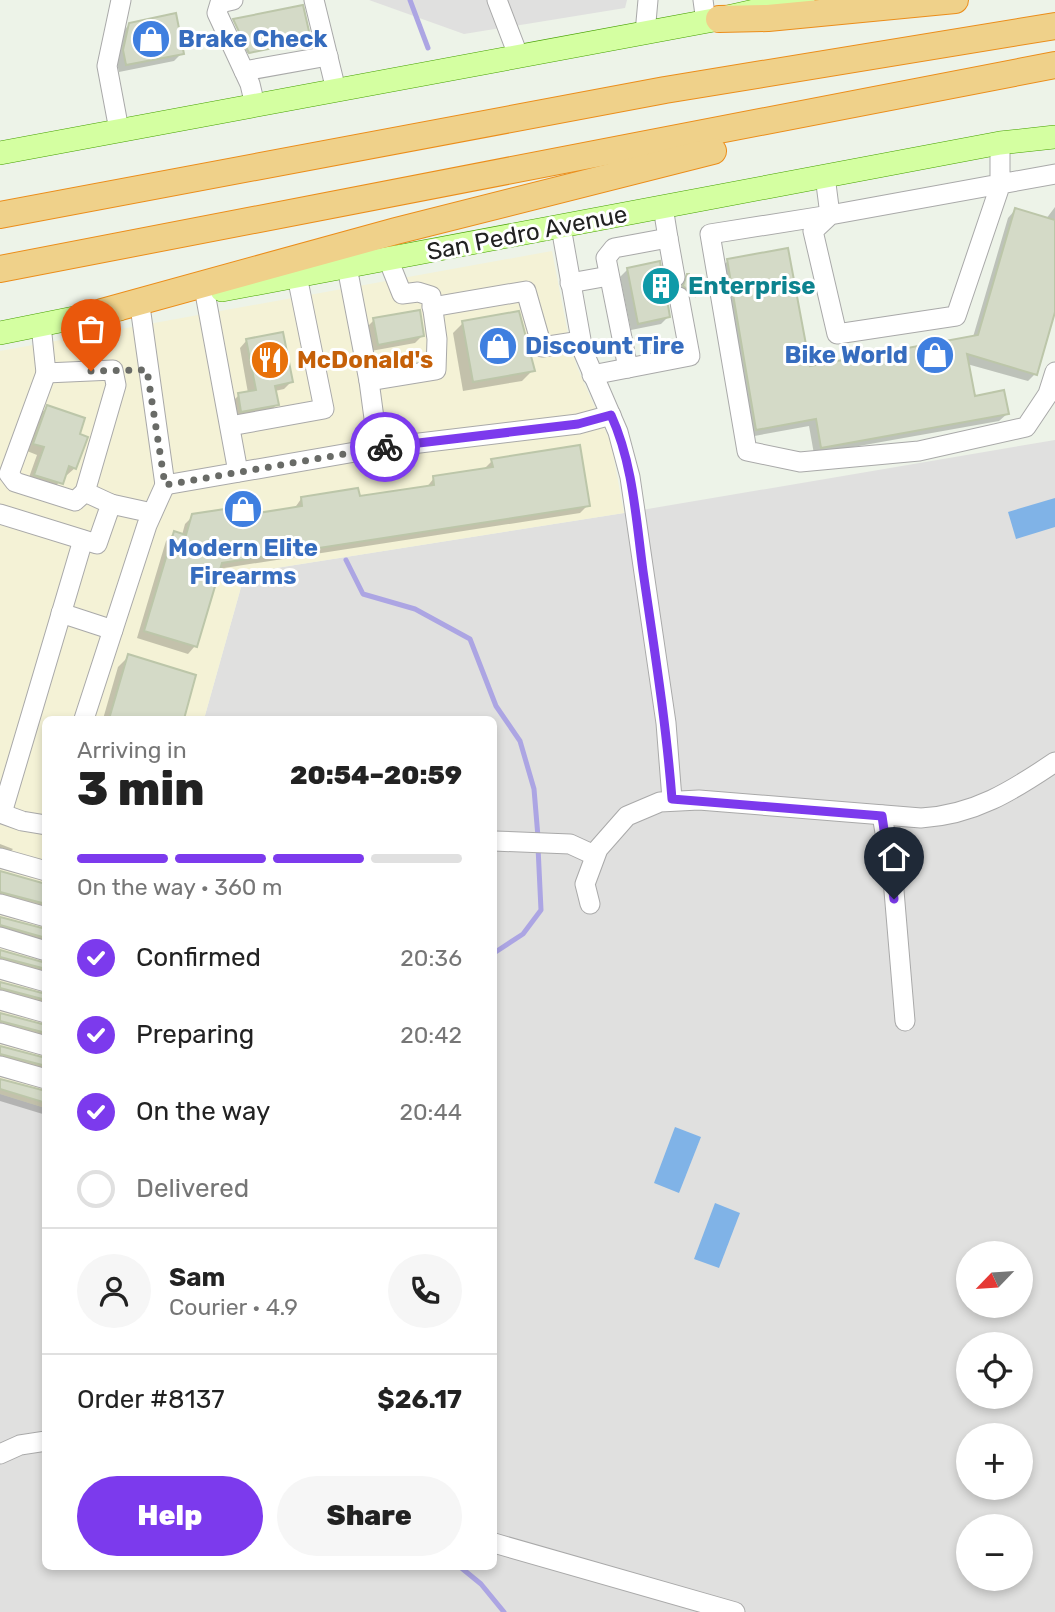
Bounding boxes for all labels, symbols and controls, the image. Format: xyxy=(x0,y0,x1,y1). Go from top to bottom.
shop icon: Brake Check xyxy=(130,18,172,60)
place label: Brake Check xyxy=(178,25,328,53)
street label: San Pedro Avenue xyxy=(424,200,630,266)
building icon: Enterprise xyxy=(640,265,682,307)
place label: Enterprise xyxy=(688,272,815,300)
pin xyxy=(61,299,121,371)
icon: bag xyxy=(72,310,110,348)
shop icon: Discount Tire xyxy=(477,325,519,367)
place label: Discount Tire xyxy=(525,332,684,360)
shop icon: Bike World xyxy=(914,334,956,376)
restaurant icon: McDonald's xyxy=(249,339,291,381)
place label: Bike World xyxy=(784,341,908,369)
place label: McDonald's xyxy=(297,346,433,374)
courier xyxy=(350,412,420,482)
icon: bike xyxy=(366,428,404,466)
shop icon: Modern Elite Firearms xyxy=(222,488,264,530)
place label: Modern Elite Firearms xyxy=(168,534,318,590)
text: Arriving in xyxy=(77,736,187,764)
text: 20:54–20:59 xyxy=(290,760,462,791)
text: 3 min xyxy=(77,762,205,817)
pin xyxy=(864,827,924,899)
icon: home xyxy=(875,838,913,876)
text: On the way · 360 m xyxy=(77,873,283,901)
icon: check xyxy=(77,939,115,977)
text: Confirmed xyxy=(136,942,261,973)
text: 20:36 xyxy=(400,944,462,972)
icon: check xyxy=(77,1016,115,1054)
text: Preparing xyxy=(136,1019,254,1050)
text: 20:42 xyxy=(400,1021,462,1049)
icon: check xyxy=(77,1093,115,1131)
text: On the way xyxy=(136,1096,270,1127)
text: 20:44 xyxy=(399,1098,462,1126)
text: Delivered xyxy=(136,1173,249,1204)
north arrow xyxy=(956,1241,1032,1318)
map controls xyxy=(956,1241,1033,1591)
button: person xyxy=(77,1254,151,1328)
button: phone xyxy=(388,1254,462,1328)
text: Sam xyxy=(169,1262,225,1293)
text: Courier · 4.9 xyxy=(169,1293,298,1321)
button: locate xyxy=(956,1332,1033,1409)
text: Order #8137 xyxy=(77,1384,225,1415)
text: $26.17 xyxy=(377,1384,462,1415)
button: + xyxy=(956,1423,1033,1500)
button: Help xyxy=(77,1476,263,1556)
button: Share xyxy=(277,1476,462,1556)
button: − xyxy=(956,1514,1033,1591)

